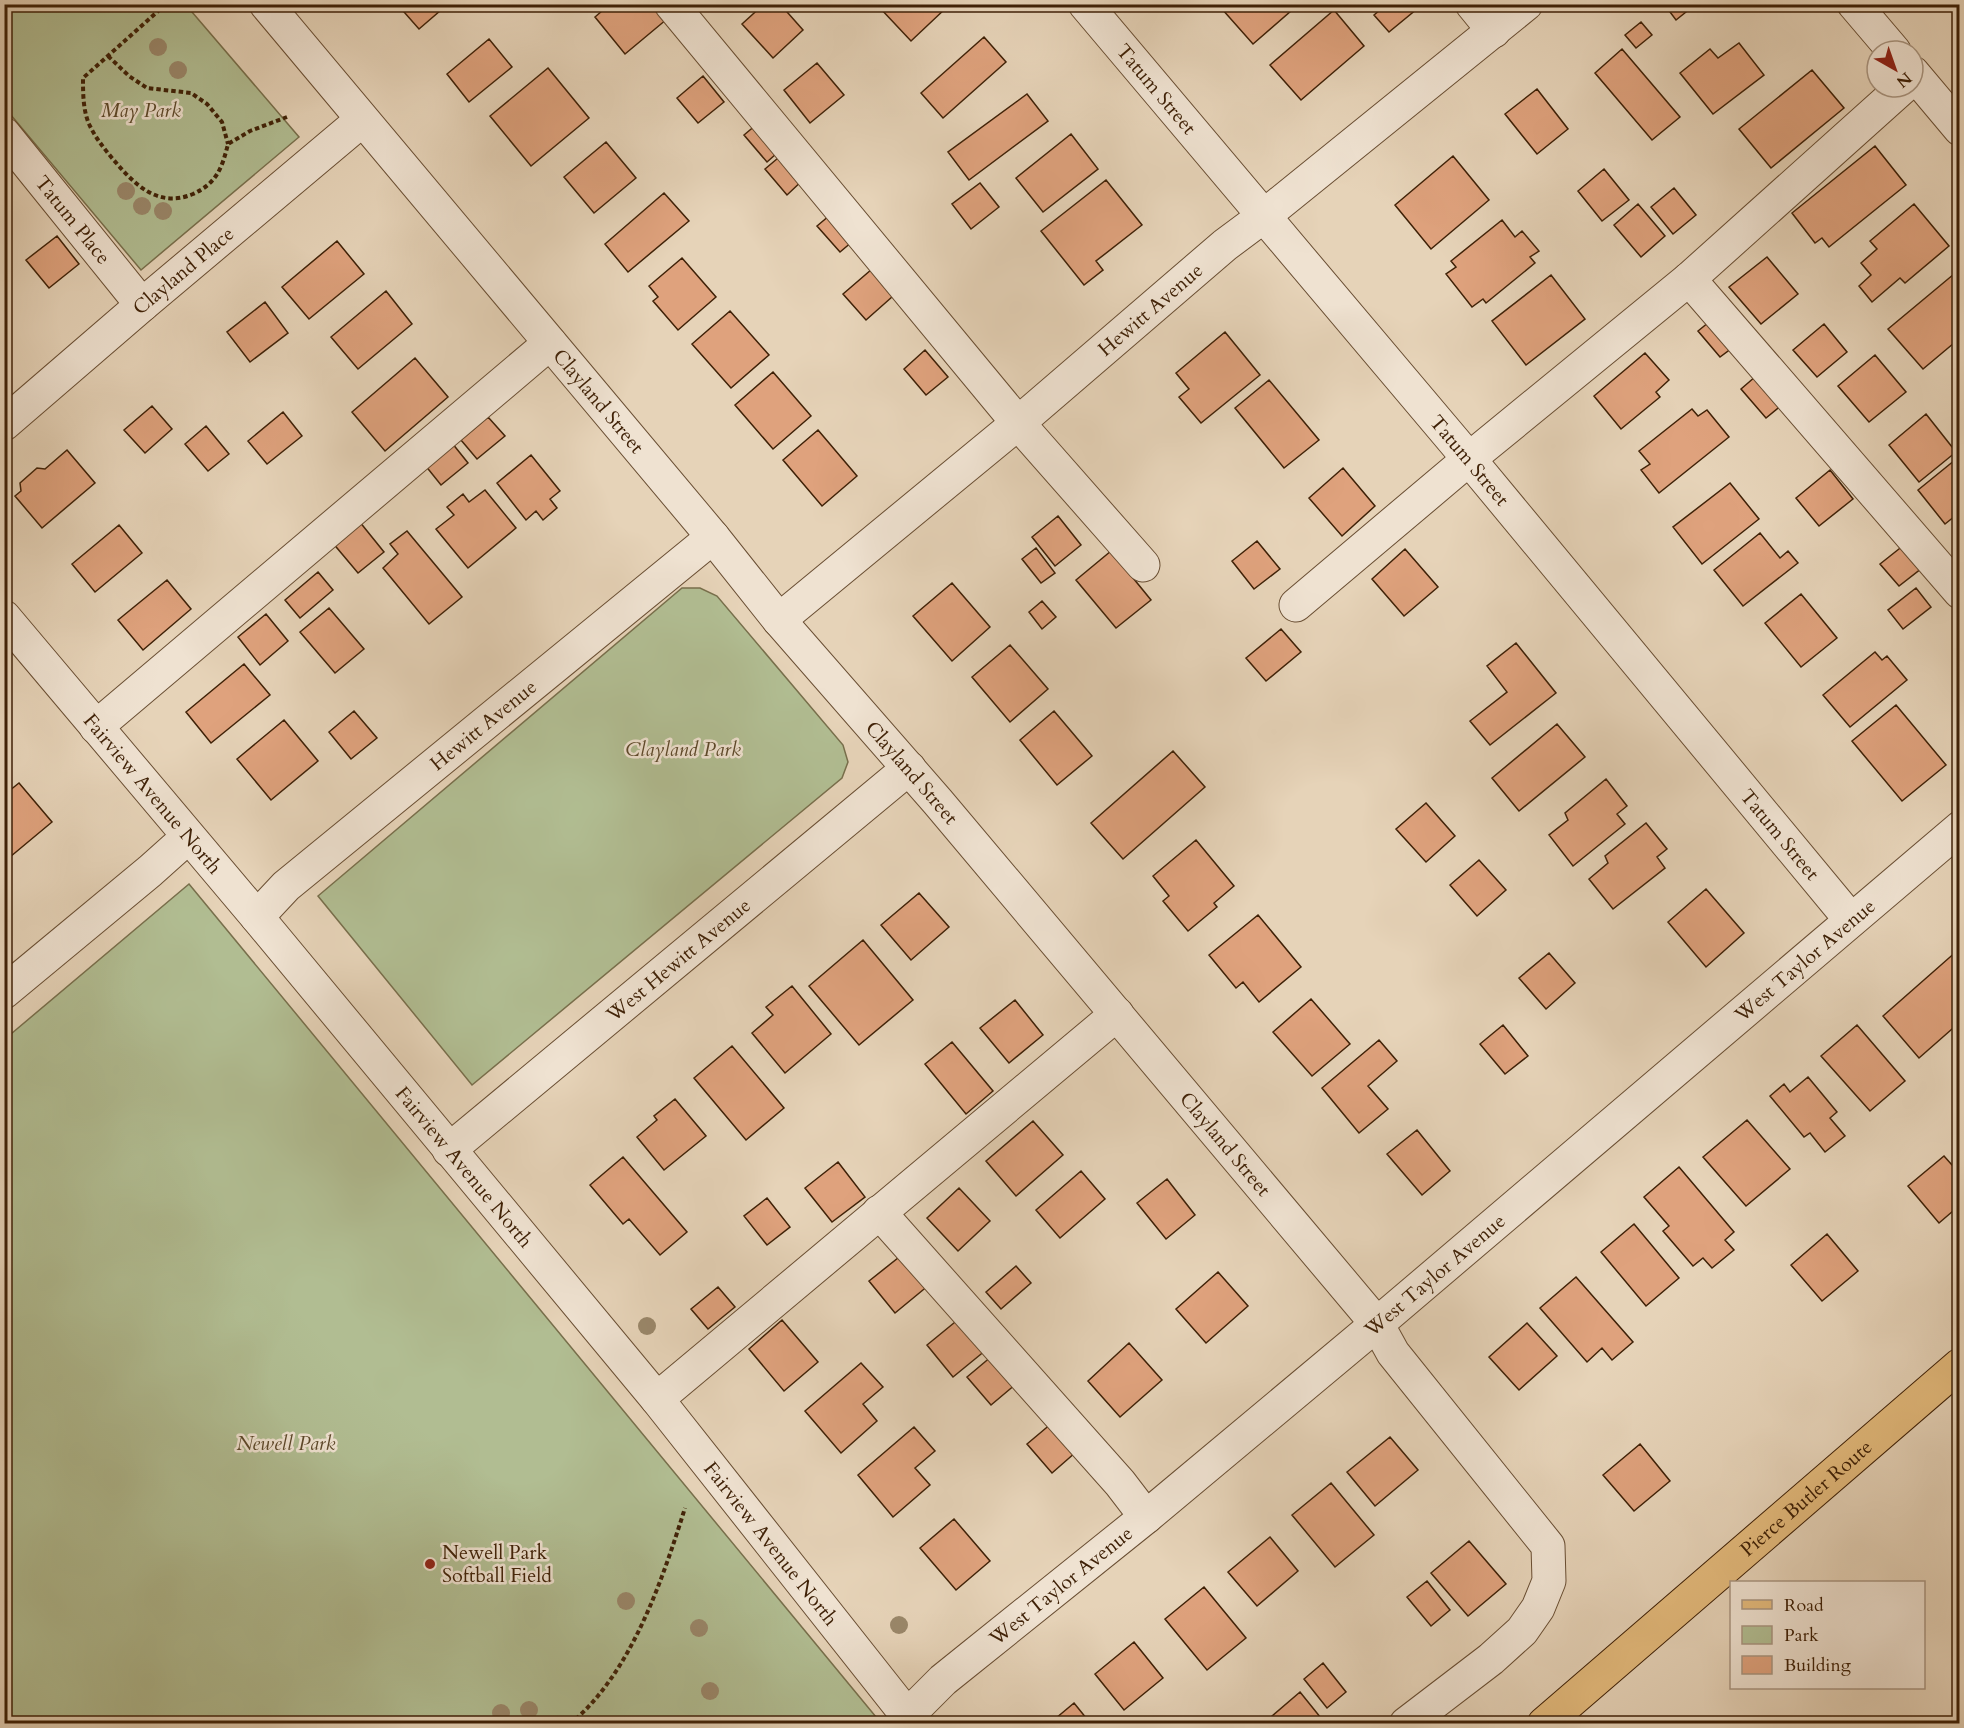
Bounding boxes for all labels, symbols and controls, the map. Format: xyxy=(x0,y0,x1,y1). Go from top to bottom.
street label: Tatum Street xyxy=(1110,38,1203,141)
north arrow xyxy=(1865,39,1925,99)
text: N xyxy=(1892,67,1916,93)
park label: May Park xyxy=(101,97,181,124)
street label: Tatum Place xyxy=(29,170,117,270)
street label: Clayland Place xyxy=(127,220,240,321)
street label: Hewitt Avenue xyxy=(1092,257,1208,362)
street label: Clayland Street xyxy=(547,343,651,459)
street label: Tatum Street xyxy=(1424,409,1516,512)
street label: Hewitt Avenue xyxy=(424,673,542,777)
street label: Fairview Avenue North xyxy=(77,708,228,880)
street label: Clayland Street xyxy=(860,715,965,830)
park label: Clayland Park xyxy=(625,736,741,763)
street label: Tatum Street xyxy=(1734,783,1826,886)
street label: West Hewitt Avenue xyxy=(600,892,756,1028)
street label: West Taylor Avenue xyxy=(1728,892,1881,1028)
street label: Fairview Avenue North xyxy=(389,1080,539,1253)
street label: Clayland Street xyxy=(1174,1086,1278,1202)
street label: West Taylor Avenue xyxy=(1358,1207,1511,1343)
park label: Newell Park xyxy=(237,1430,335,1457)
street label: Pierce Butler Route xyxy=(1734,1433,1878,1562)
street label: Fairview Avenue North xyxy=(698,1456,845,1631)
street label: West Taylor Avenue xyxy=(983,1519,1138,1652)
place label: Newell Park Softball Field xyxy=(442,1539,552,1589)
marker: Newell Park Softball Field xyxy=(423,1557,437,1571)
legend xyxy=(1730,1581,1925,1689)
text: Road xyxy=(1784,1593,1824,1618)
text: Park xyxy=(1784,1623,1819,1648)
text: Building xyxy=(1784,1653,1852,1678)

